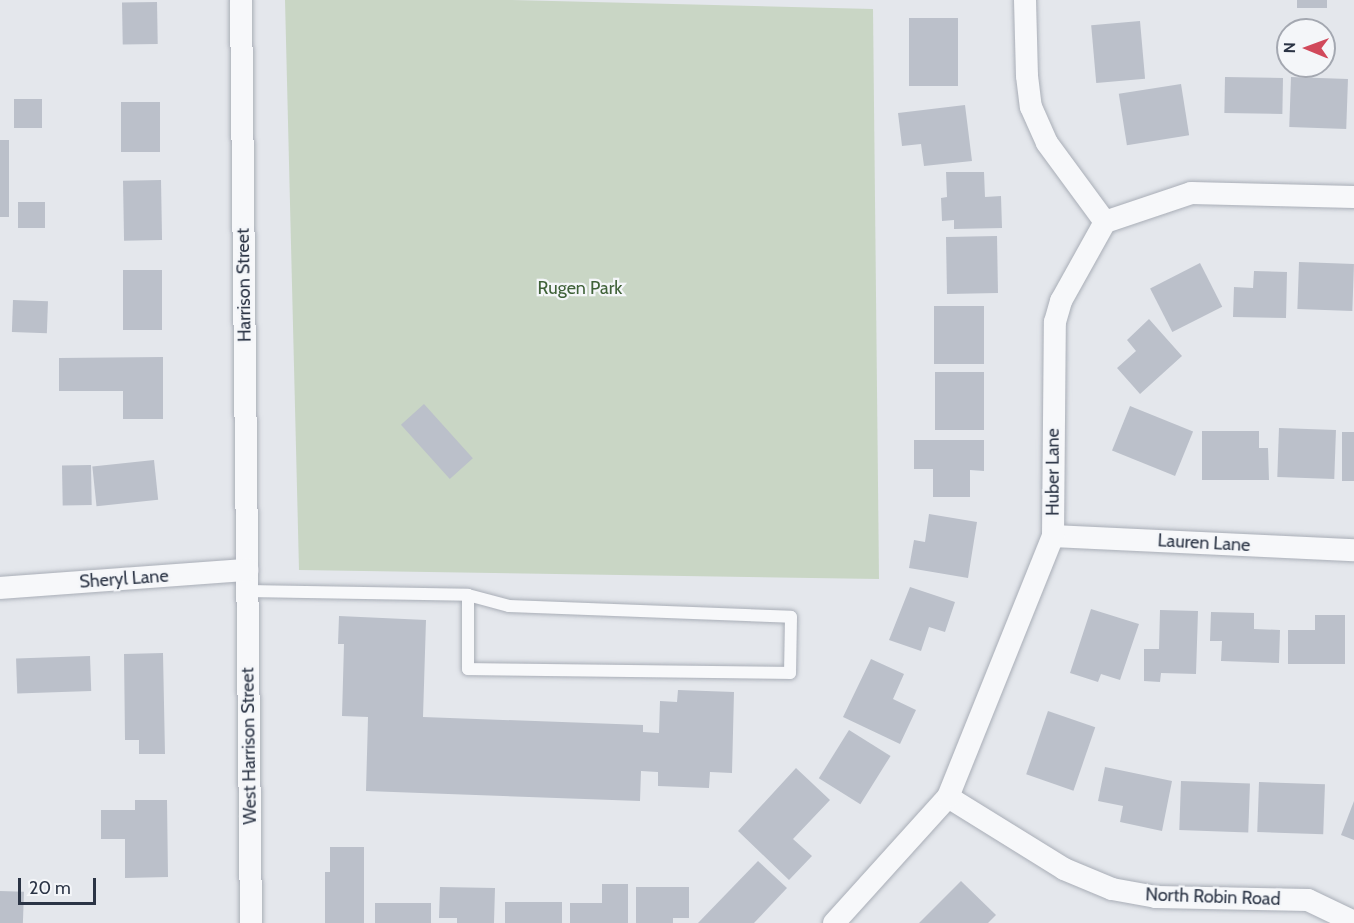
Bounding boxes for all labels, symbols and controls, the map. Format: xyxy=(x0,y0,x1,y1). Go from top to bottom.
north arrow xyxy=(1276,18,1336,78)
text: N xyxy=(1280,42,1299,54)
street label: Harrison Street xyxy=(232,228,256,342)
park label: Rugen Park xyxy=(538,277,622,299)
street label: Huber Lane xyxy=(1042,428,1064,516)
street label: Lauren Lane xyxy=(1157,530,1251,556)
street label: Sheryl Lane xyxy=(79,565,169,593)
street label: West Harrison Street xyxy=(237,667,261,825)
scale bar xyxy=(21,866,99,904)
text: 20 m xyxy=(29,877,71,899)
street label: North Robin Road xyxy=(1145,884,1281,910)

